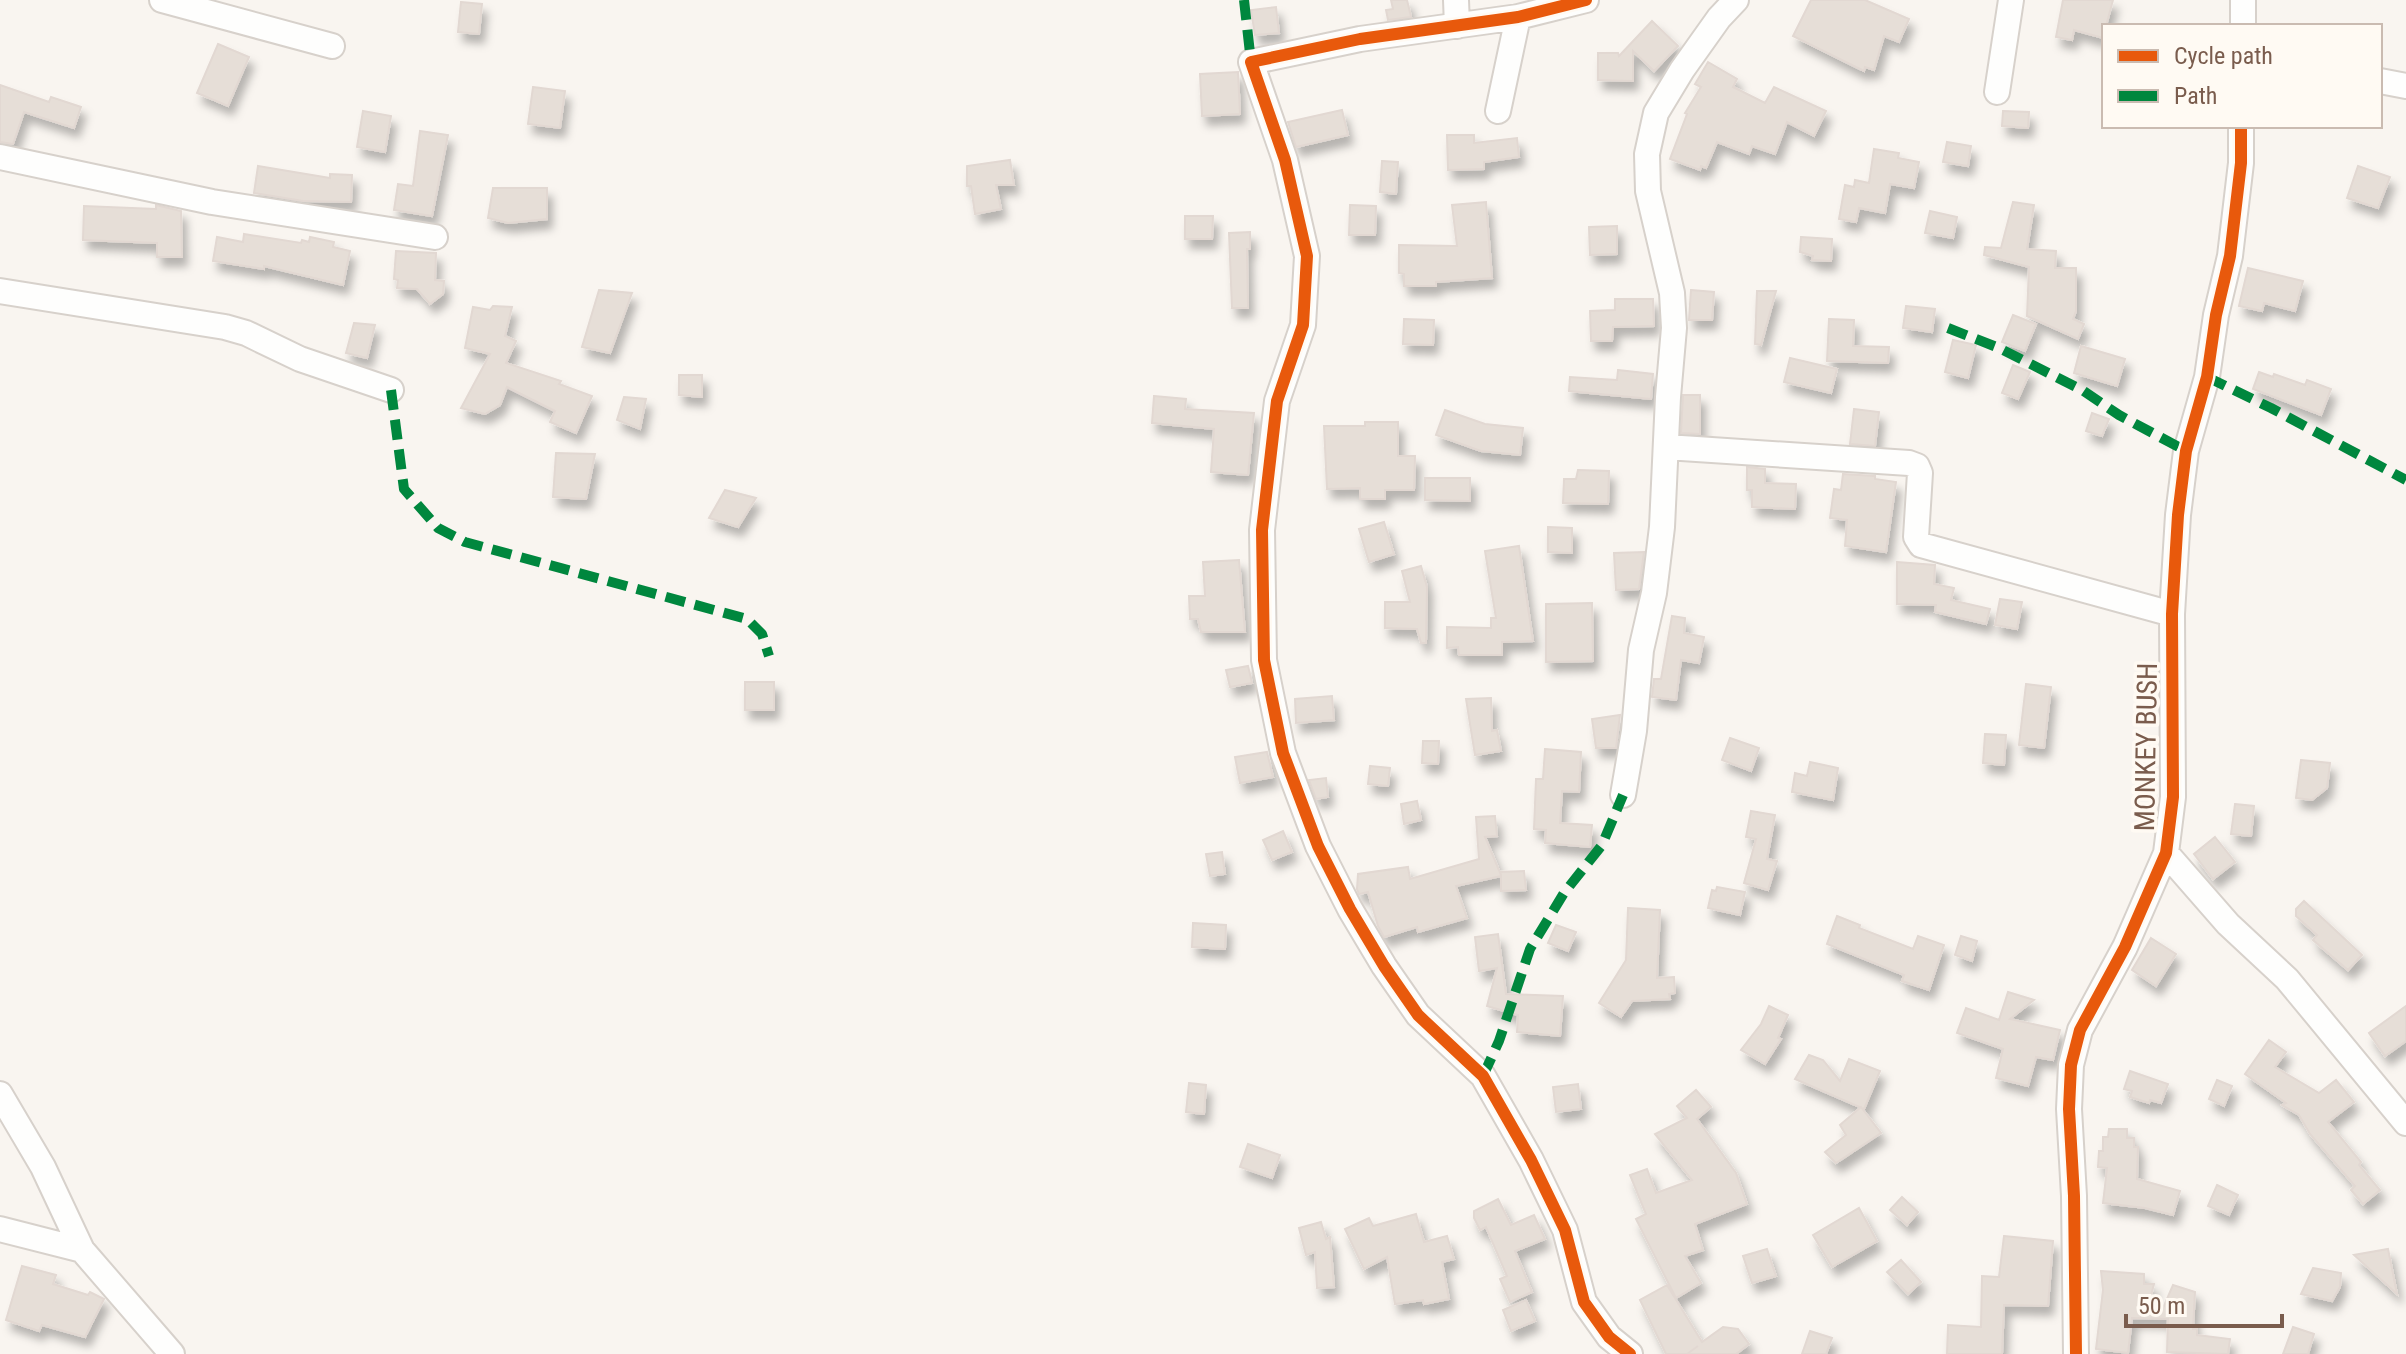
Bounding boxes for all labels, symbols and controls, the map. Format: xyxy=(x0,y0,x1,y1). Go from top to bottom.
legend xyxy=(2102,24,2382,128)
text: Cycle path xyxy=(2174,42,2273,70)
text: Path xyxy=(2174,82,2217,110)
street label: MONKEY BUSH xyxy=(2128,662,2164,832)
scale bar xyxy=(2126,1278,2282,1328)
text: 50 m xyxy=(2138,1292,2185,1320)

